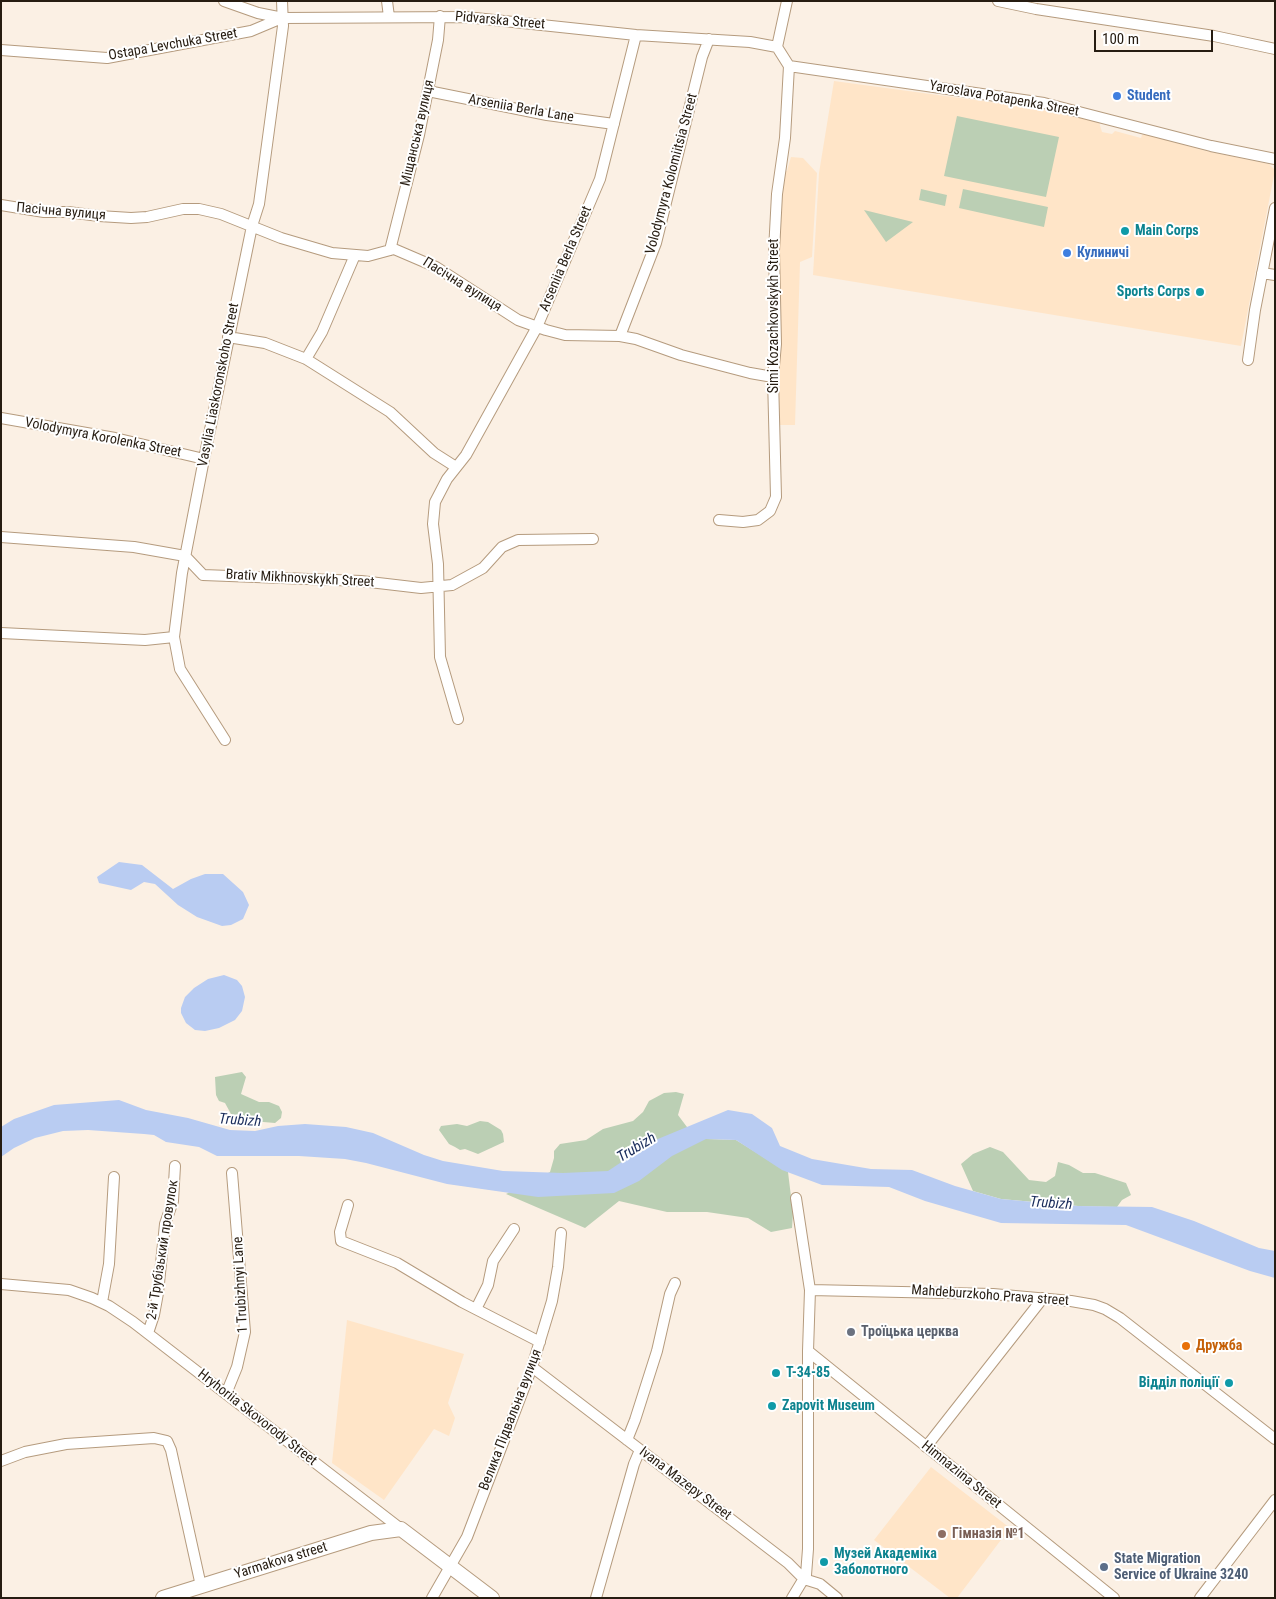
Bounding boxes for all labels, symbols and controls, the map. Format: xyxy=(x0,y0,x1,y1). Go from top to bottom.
street label: Pidvarska Street xyxy=(454,9,546,33)
scale bar xyxy=(1096,20,1215,52)
street label: Ostapa Levchuka Street xyxy=(107,25,239,65)
text: 100 m xyxy=(1102,30,1139,48)
street label: Міщанська вулиця xyxy=(398,78,438,188)
street label: Yaroslava Potapenka Street xyxy=(928,78,1080,120)
place label: Student xyxy=(1127,88,1171,104)
marker: Student xyxy=(1111,90,1123,102)
street label: Arseniia Berla Lane xyxy=(467,91,575,127)
street label: Volodymyra Kolomiitsia Street xyxy=(642,92,702,256)
street label: Пасічна вулиця xyxy=(16,200,106,224)
street label: Arseniia Berla Street xyxy=(536,204,596,314)
place label: Main Corps xyxy=(1135,223,1199,239)
marker: Main Corps xyxy=(1119,225,1131,237)
street label: Simi Kozachkovskykh Street xyxy=(766,239,782,393)
place label: Кулиничі xyxy=(1077,245,1129,261)
marker: Кулиничі xyxy=(1061,247,1073,259)
street label: Пасічна вулиця xyxy=(419,254,505,316)
place label: Sports Corps xyxy=(1117,284,1190,300)
marker: Sports Corps xyxy=(1194,286,1206,298)
street label: Vasylia Liaskoronskoho Street xyxy=(195,302,243,468)
street label: Volodymyra Korolenka Street xyxy=(23,415,183,461)
street label: Brativ Mikhnovskykh Street xyxy=(225,567,375,591)
water label: Trubizh xyxy=(218,1111,262,1131)
water label: Trubizh xyxy=(614,1129,660,1167)
street label: 2-й Трубізький провулок xyxy=(144,1179,182,1321)
water label: Trubizh xyxy=(1029,1194,1073,1214)
street label: 1 Trubizhnyi Lane xyxy=(230,1236,252,1334)
street label: Mahdeburzkoho Prava street xyxy=(911,1282,1069,1310)
place label: Троїцька церква xyxy=(861,1324,959,1340)
marker: Троїцька церква xyxy=(845,1326,857,1338)
place label: Дружба xyxy=(1196,1338,1242,1354)
marker: Дружба xyxy=(1180,1340,1192,1352)
street label: Велика Підвальна вулиця xyxy=(476,1347,546,1493)
place label: Т-34-85 xyxy=(786,1365,830,1381)
street label: Hryhoriia Skovorody Street xyxy=(194,1366,320,1470)
marker: Т-34-85 xyxy=(770,1367,782,1379)
place label: Відділ поліції xyxy=(1139,1375,1219,1391)
marker: Відділ поліції xyxy=(1223,1377,1235,1389)
place label: Zapovit Museum xyxy=(782,1398,875,1414)
marker: Zapovit Museum xyxy=(766,1400,778,1412)
street label: Himnaziina Street xyxy=(918,1438,1004,1512)
street label: Ivana Mazepy Street xyxy=(635,1444,735,1524)
place label: Гімназія №1 xyxy=(952,1526,1025,1542)
marker: Гімназія №1 xyxy=(936,1528,948,1540)
street label: Yarmakova street xyxy=(233,1539,329,1583)
place label: Музей Академіка Заболотного xyxy=(834,1546,937,1578)
place label: State Migration Service of Ukraine 3240 xyxy=(1114,1551,1248,1584)
marker: Музей Академіка Заболотного xyxy=(818,1556,830,1568)
marker: State Migration Service of Ukraine 3240 xyxy=(1098,1561,1110,1573)

